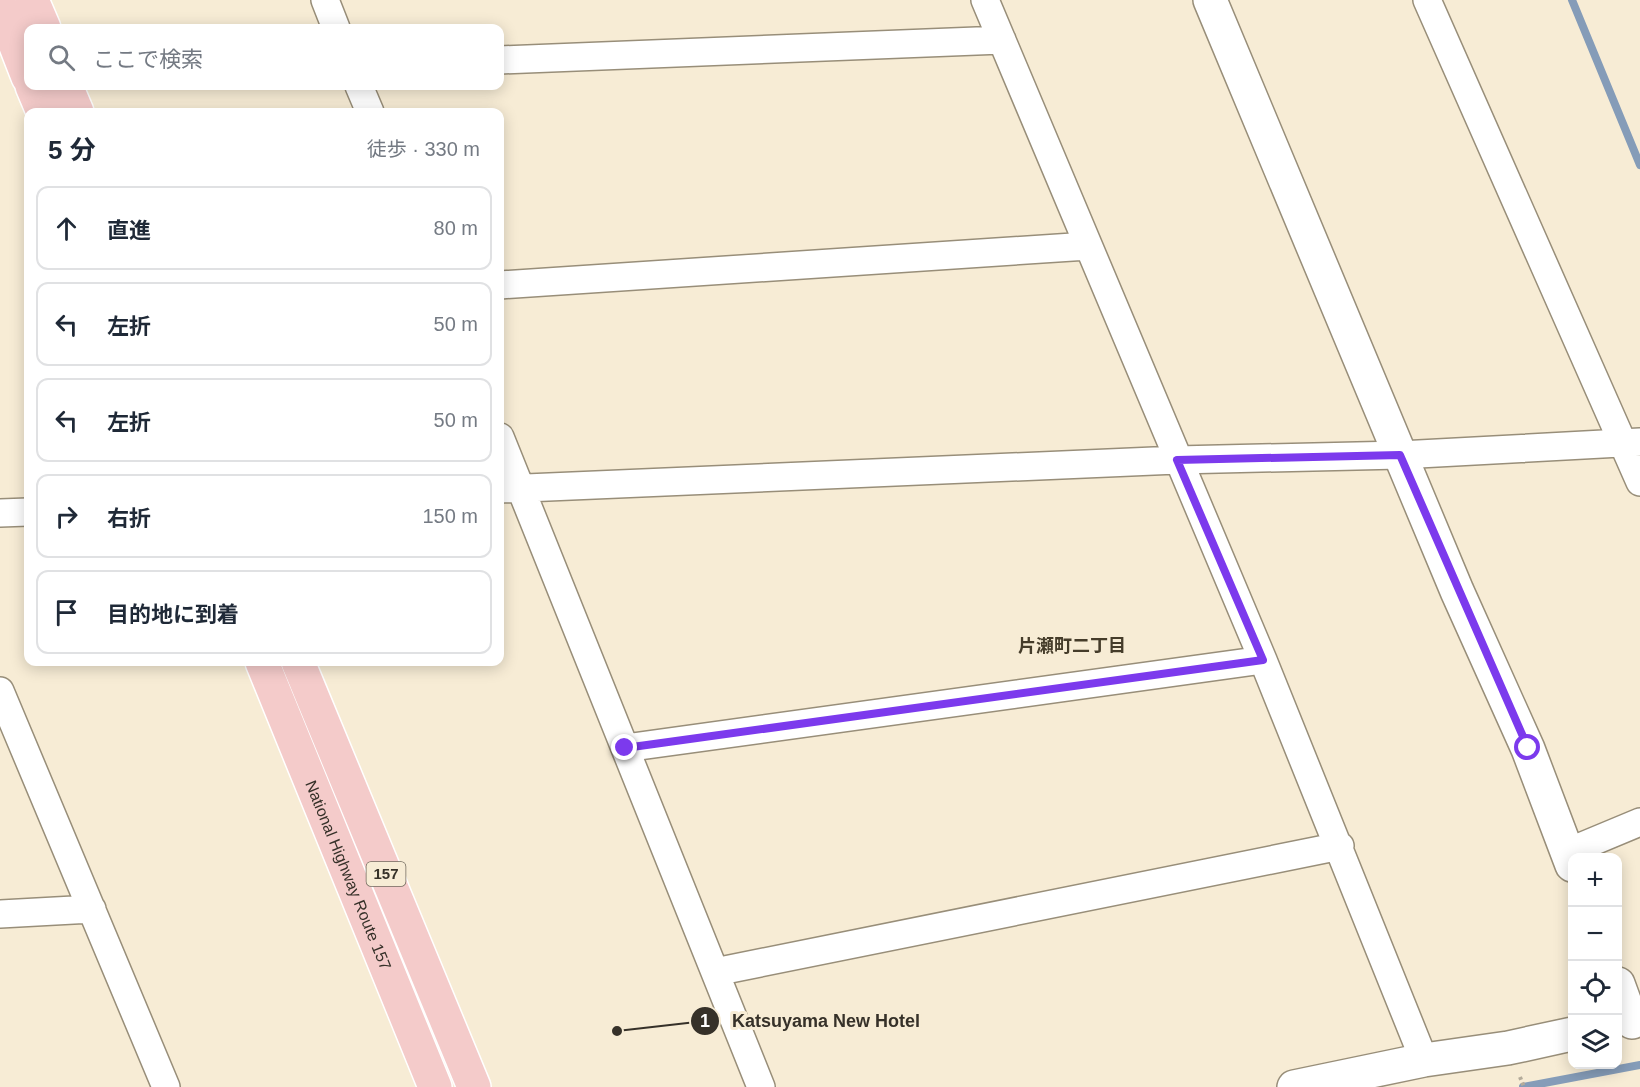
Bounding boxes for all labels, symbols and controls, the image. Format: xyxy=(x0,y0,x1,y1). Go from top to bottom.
search box xyxy=(24,24,504,90)
icon: search xyxy=(45,41,78,74)
text: ここで検索 xyxy=(93,47,203,72)
text: 5 分 xyxy=(48,135,96,165)
text: 徒歩 · 330 m xyxy=(367,138,480,160)
icon: ahead xyxy=(50,212,83,245)
text: 80 m xyxy=(434,217,478,239)
text: 直進 xyxy=(107,218,151,243)
icon: left xyxy=(50,308,83,341)
text: 50 m xyxy=(434,313,478,335)
text: 左折 xyxy=(107,314,151,339)
icon: left xyxy=(50,404,83,437)
text: 50 m xyxy=(434,409,478,431)
text: 左折 xyxy=(107,410,151,435)
icon: right xyxy=(50,500,83,533)
text: 150 m xyxy=(422,505,478,527)
text: 右折 xyxy=(107,506,151,531)
icon: arrive xyxy=(50,596,83,629)
text: 目的地に到着 xyxy=(107,602,239,627)
district label: 片瀬町二丁目 xyxy=(1018,636,1126,656)
route end xyxy=(611,734,637,760)
route start xyxy=(1514,734,1540,760)
street label: National Highway Route 157 xyxy=(301,776,395,972)
map controls xyxy=(1568,853,1622,1069)
button: + xyxy=(1568,853,1622,907)
road number: 157 xyxy=(366,862,406,886)
button: − xyxy=(1568,907,1622,961)
button: locate xyxy=(1568,961,1622,1015)
callout: Katsuyama New Hotel xyxy=(690,1003,932,1039)
text: 1 xyxy=(700,1011,710,1031)
text: Katsuyama New Hotel xyxy=(732,1011,920,1031)
button: layers xyxy=(1568,1015,1622,1069)

